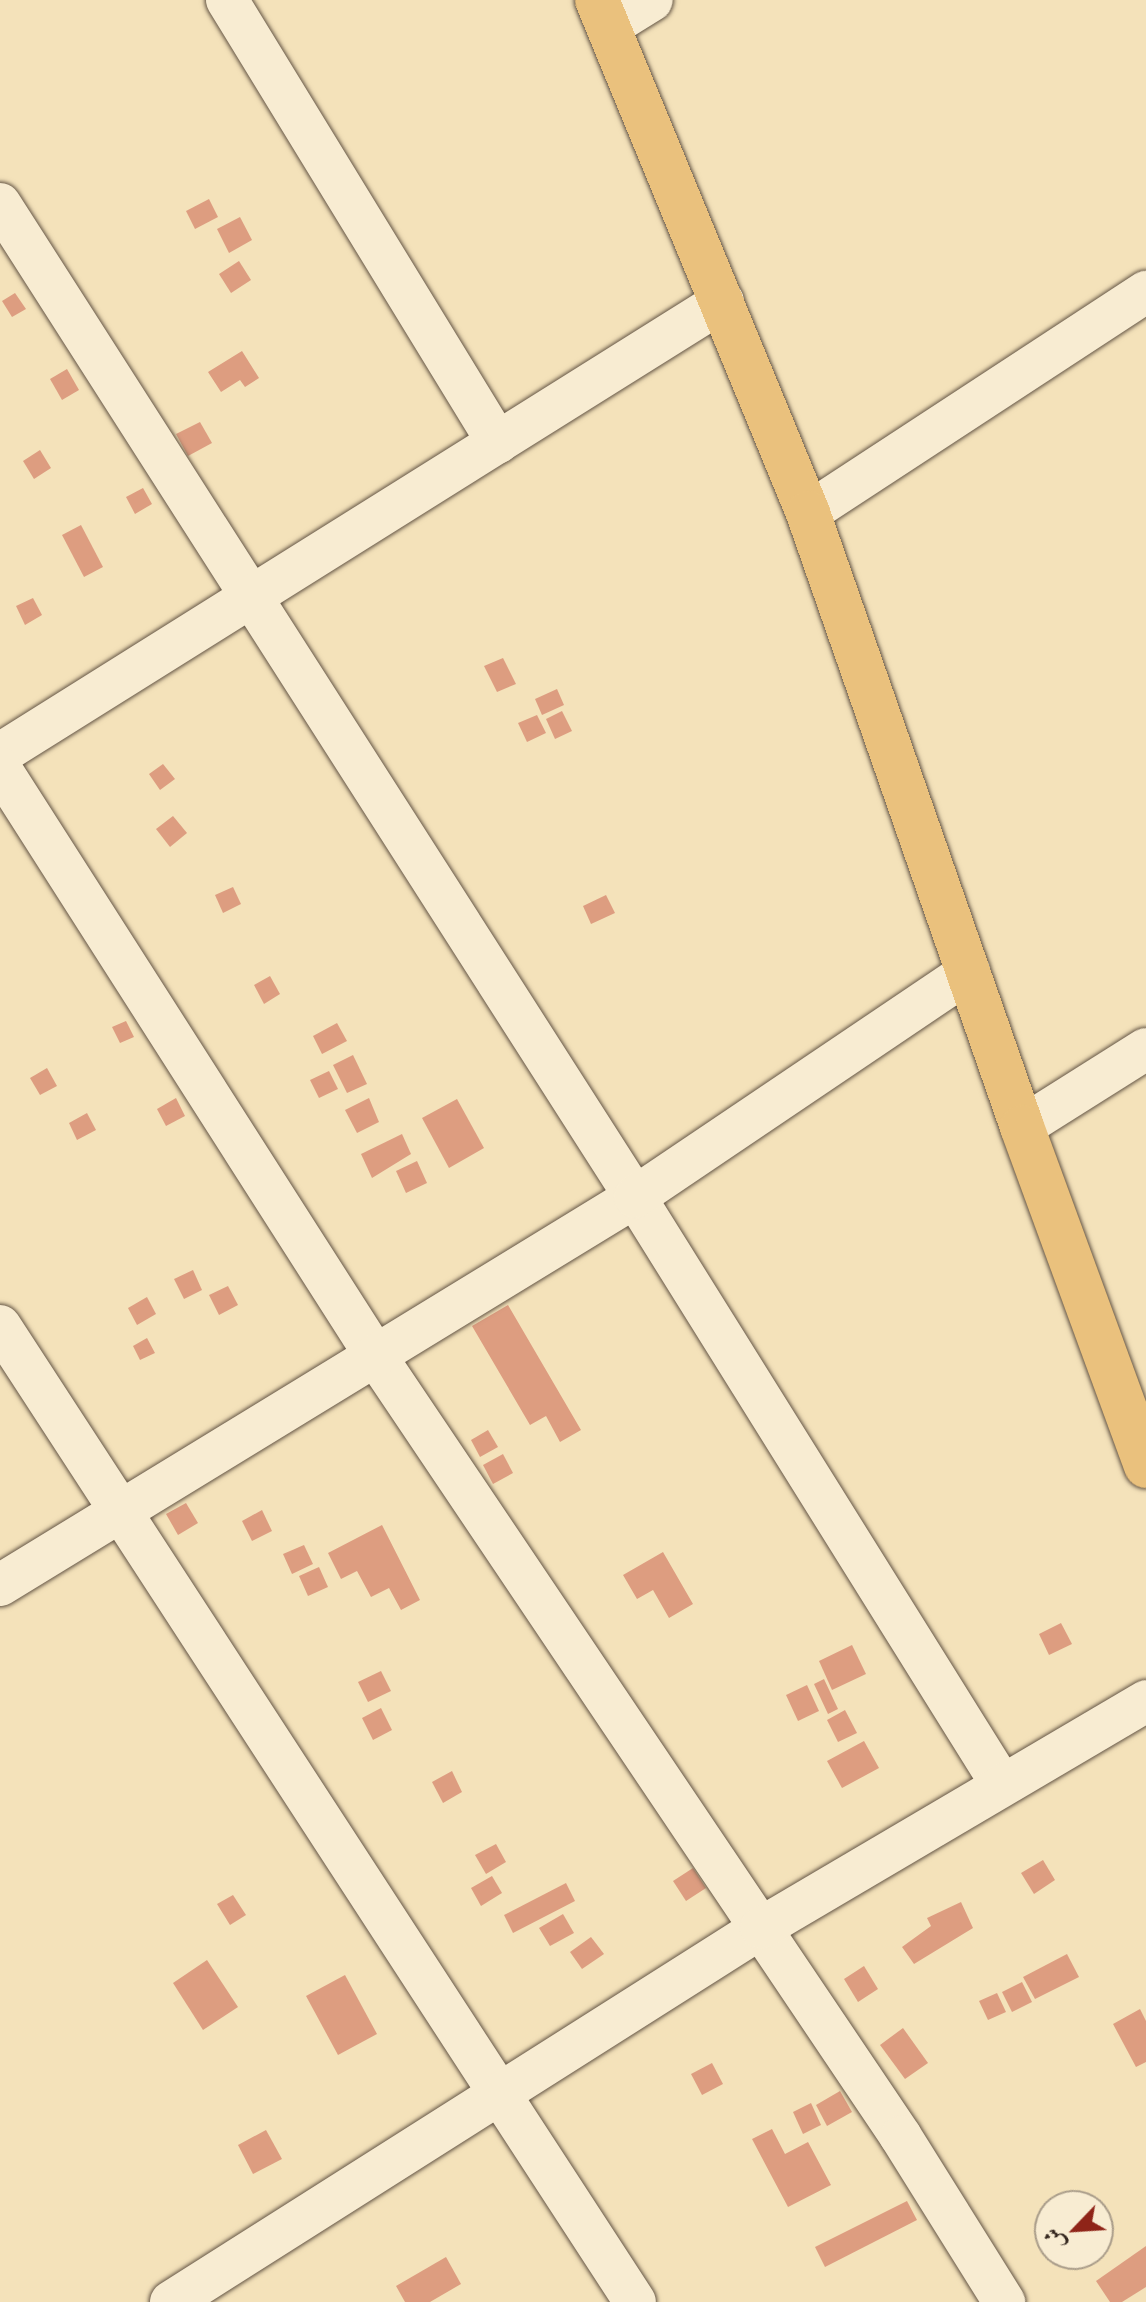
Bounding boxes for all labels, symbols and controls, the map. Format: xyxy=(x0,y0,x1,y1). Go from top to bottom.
north arrow xyxy=(1034,2190,1114,2270)
text: ش xyxy=(1035,2223,1073,2256)

